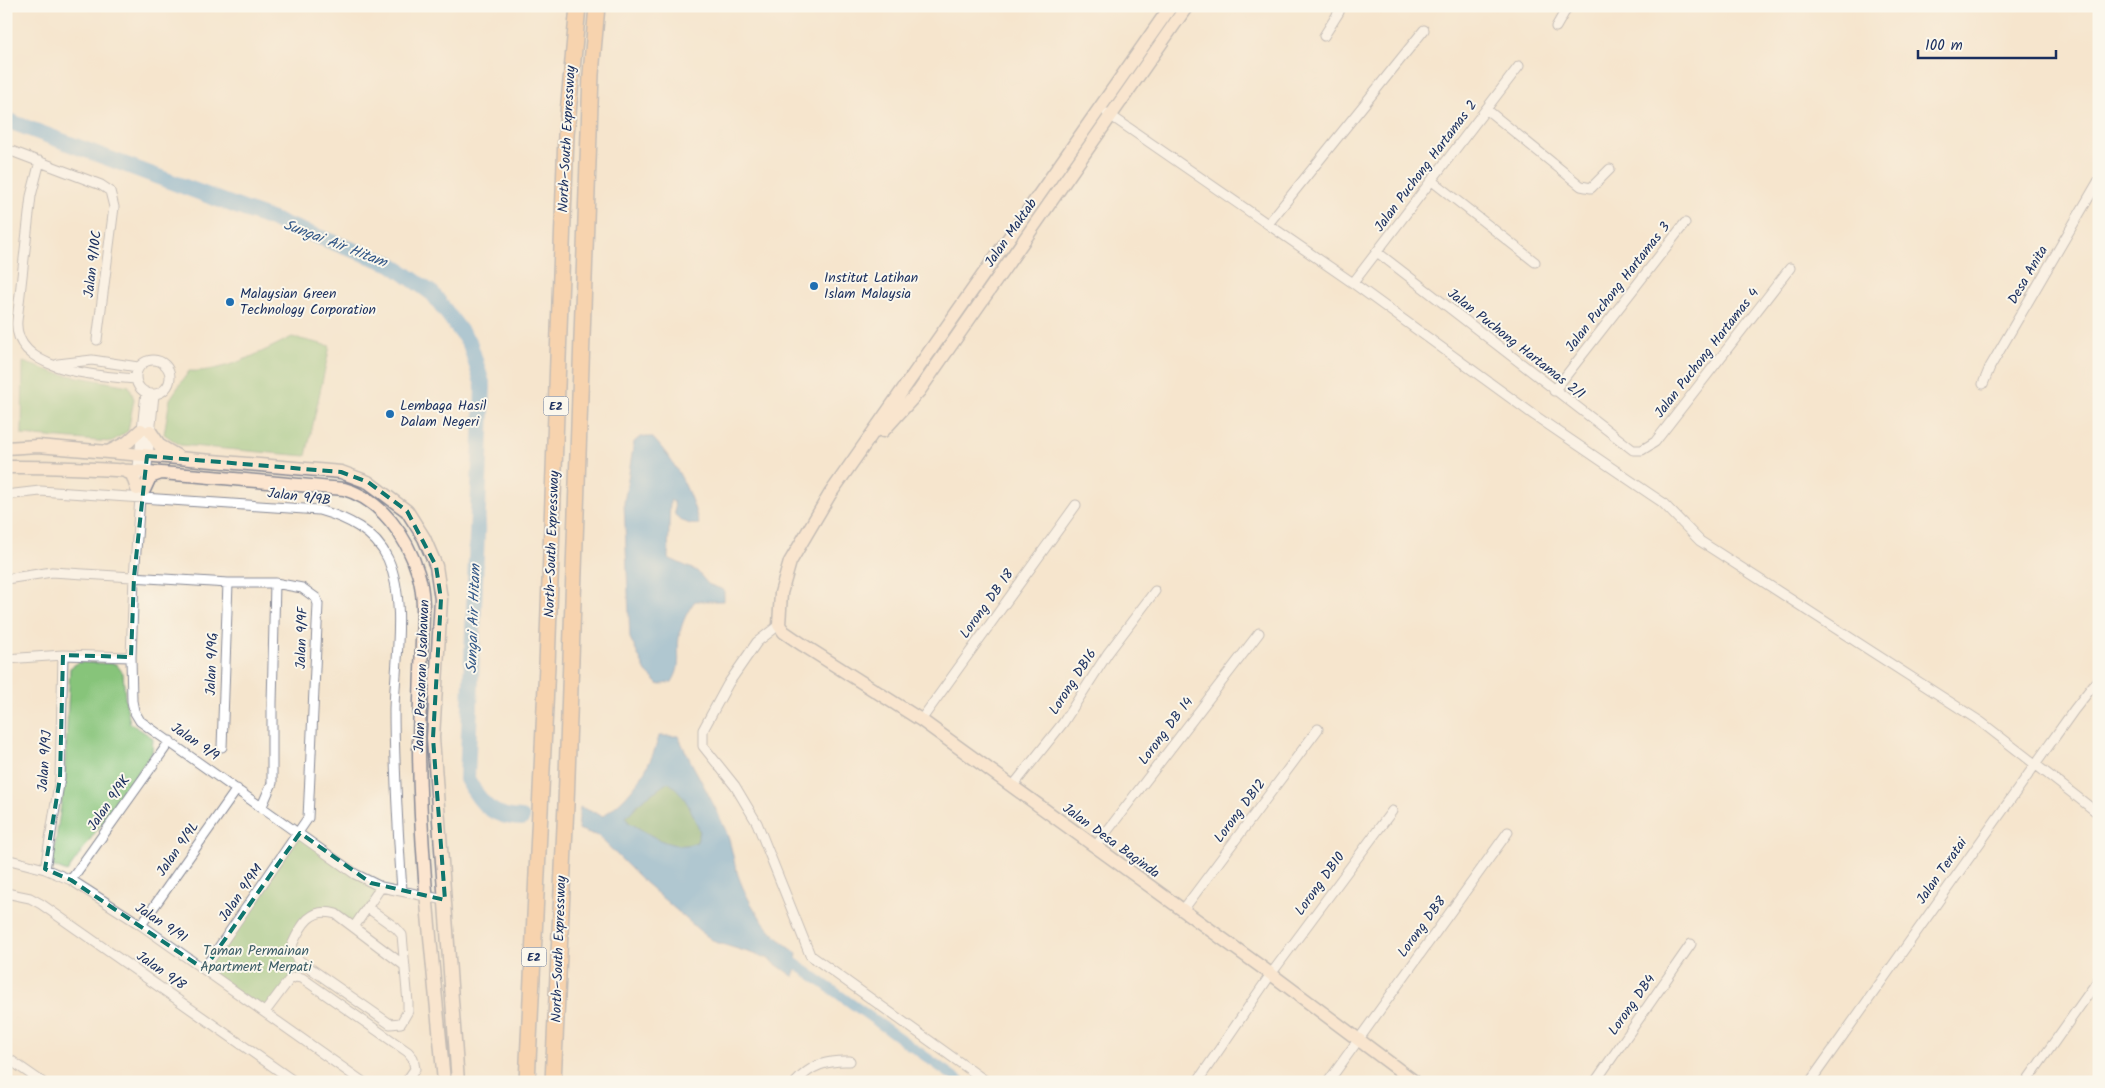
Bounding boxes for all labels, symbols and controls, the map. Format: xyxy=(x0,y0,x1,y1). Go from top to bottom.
scale bar xyxy=(1918,28,2055,60)
text: 100 m xyxy=(1925,34,1963,58)
street label: North–South Expressway xyxy=(552,64,582,213)
street label: Jalan Puchong Hartamas 2 xyxy=(1369,95,1483,237)
street label: Jalan Maktab xyxy=(979,194,1043,272)
water label: Sungai Air Hitam xyxy=(280,213,391,275)
street label: Jalan Puchong Hartamas 3 xyxy=(1560,217,1676,357)
street label: Jalan 9/10C xyxy=(78,229,108,299)
street label: Desa Anita xyxy=(2002,241,2054,309)
place label: Institut Latihan Islam Malaysia xyxy=(824,267,918,305)
marker: Institut Latihan Islam Malaysia xyxy=(808,280,820,292)
place label: Malaysian Green Technology Corporation xyxy=(240,283,376,321)
street label: Jalan Puchong Hartamas 2/1 xyxy=(1442,283,1590,405)
street label: Jalan Puchong Hartamas 4 xyxy=(1649,283,1765,423)
marker: Malaysian Green Technology Corporation xyxy=(224,296,236,308)
place label: Lembaga Hasil Dalam Negeri xyxy=(400,395,487,433)
road number: E2 xyxy=(544,396,568,416)
marker: Lembaga Hasil Dalam Negeri xyxy=(384,408,396,420)
street label: North–South Expressway xyxy=(538,470,566,618)
street label: Jalan 9/9B xyxy=(266,482,332,512)
water label: Sungai Air Hitam xyxy=(460,563,488,674)
street label: Lorong DB 18 xyxy=(954,564,1020,643)
street label: Jalan Persiaran Usahawan xyxy=(408,599,436,753)
street label: Jalan 9/9F xyxy=(290,605,314,669)
street label: Jalan 9/9G xyxy=(200,632,224,696)
street label: Lorong DB16 xyxy=(1043,645,1103,719)
street label: Lorong DB 14 xyxy=(1133,692,1199,770)
street label: Jalan 9/9 xyxy=(166,717,224,767)
street label: Jalan 9/9J xyxy=(32,729,58,792)
street label: Jalan 9/9K xyxy=(82,770,137,835)
street label: Lorong DB12 xyxy=(1209,774,1271,848)
street label: Jalan Desa Baginda xyxy=(1058,798,1164,884)
street label: Jalan 9/9L xyxy=(151,817,205,881)
street label: Jalan Teratai xyxy=(1911,833,1973,909)
street label: Lorong DB10 xyxy=(1289,848,1351,920)
street label: Jalan 9/9M xyxy=(213,860,269,926)
street label: North–South Expressway xyxy=(545,875,573,1023)
street label: Lorong DB8 xyxy=(1392,891,1452,962)
street label: Jalan 9/9I xyxy=(130,897,192,949)
park label: Taman Permainan Apartment Merpati xyxy=(200,940,313,978)
street label: Jalan 9/8 xyxy=(132,946,191,997)
road number: E2 xyxy=(522,948,546,966)
street label: Lorong DB4 xyxy=(1603,970,1661,1040)

